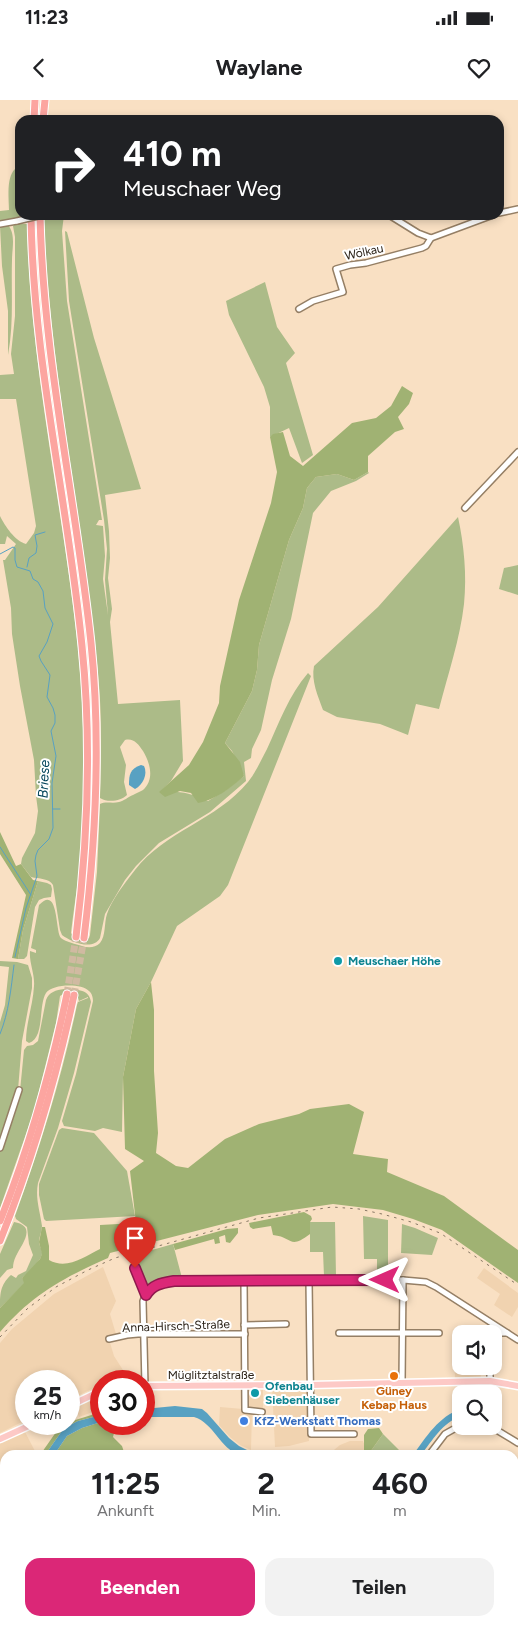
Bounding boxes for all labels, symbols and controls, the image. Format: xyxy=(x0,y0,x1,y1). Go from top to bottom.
text: 11:23 xyxy=(25,6,68,29)
icon: back xyxy=(25,54,53,82)
text: Waylane xyxy=(216,54,302,81)
icon: heart xyxy=(465,54,493,82)
text: 410 m xyxy=(123,133,221,175)
icon: right xyxy=(40,135,105,200)
text: Meuschaer Weg xyxy=(123,175,282,202)
street label: Wölkau xyxy=(343,241,385,263)
water label: Briese xyxy=(35,759,54,799)
place label: Meuschaer Höhe xyxy=(348,954,441,968)
marker: Meuschaer Höhe xyxy=(332,955,344,967)
pin xyxy=(114,1217,156,1268)
icon: arrive xyxy=(121,1224,149,1252)
position arrow xyxy=(358,1253,410,1305)
street label: Anna-Hirsch-Straße xyxy=(122,1317,230,1335)
map controls xyxy=(452,1325,502,1435)
button: sound xyxy=(452,1325,502,1375)
street label: Müglitztalstraße xyxy=(168,1368,255,1382)
speed limit sign: 30 xyxy=(90,1370,155,1435)
marker: Güney Kebap Haus xyxy=(388,1370,400,1382)
place label: Ofenbau Siebenhäuser xyxy=(265,1379,340,1407)
text: 25 xyxy=(33,1381,62,1411)
place label: Güney Kebap Haus xyxy=(361,1384,427,1412)
button: search xyxy=(452,1385,502,1435)
marker: Ofenbau Siebenhäuser xyxy=(249,1387,261,1399)
text: km/h xyxy=(34,1408,61,1422)
place label: KfZ-Werkstatt Thomas xyxy=(254,1414,381,1428)
marker: KfZ-Werkstatt Thomas xyxy=(238,1415,250,1427)
text: 11:25 xyxy=(91,1465,160,1502)
text: 2 xyxy=(257,1465,275,1502)
text: 460 xyxy=(372,1465,428,1502)
text: Ankunft xyxy=(97,1501,154,1520)
text: Min. xyxy=(251,1501,281,1520)
text: m xyxy=(393,1501,407,1520)
button: Beenden xyxy=(25,1558,255,1616)
button: Teilen xyxy=(265,1558,494,1616)

